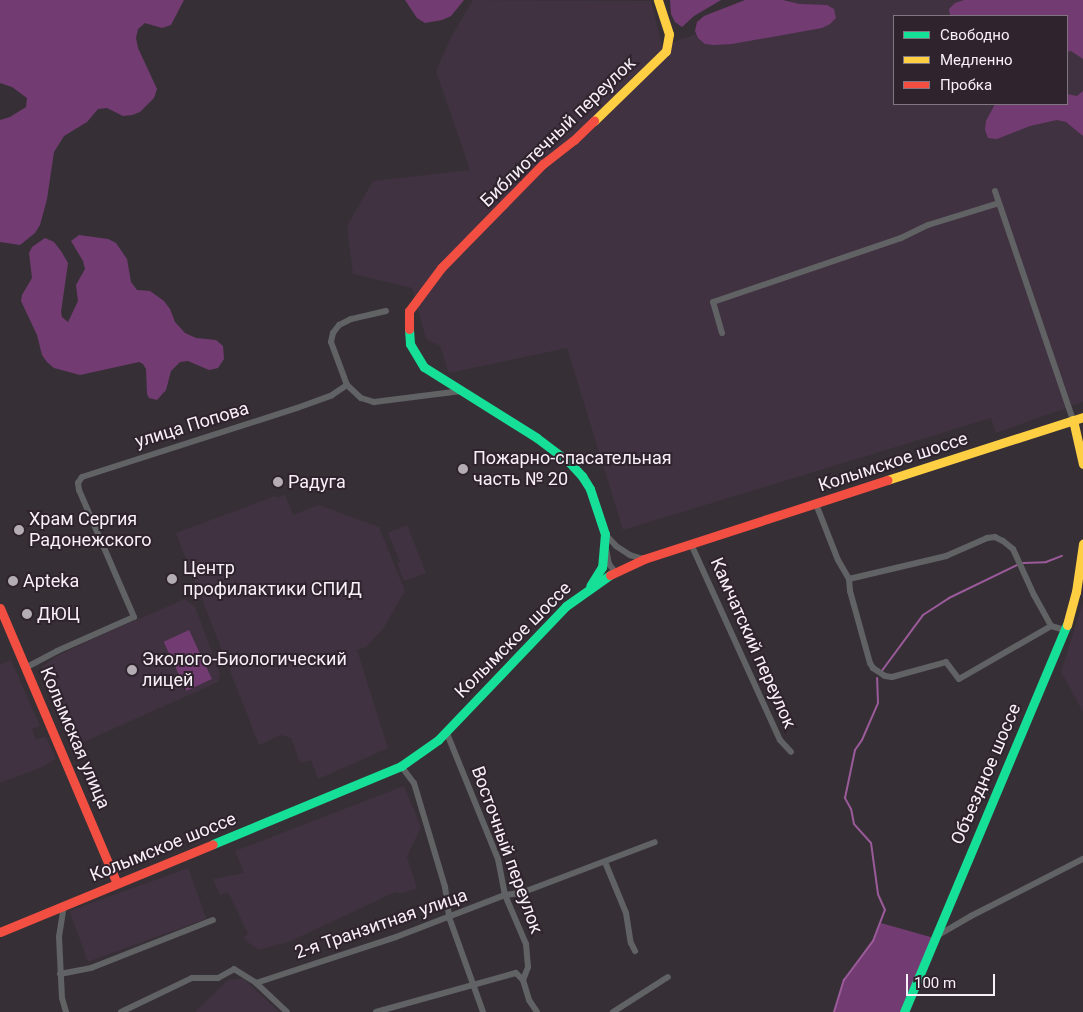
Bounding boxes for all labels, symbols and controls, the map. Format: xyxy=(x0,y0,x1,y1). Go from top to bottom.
legend xyxy=(893,15,1068,105)
text: Свободно xyxy=(940,26,1009,44)
text: Медленно xyxy=(940,51,1013,69)
street label: Библиотечный переулок xyxy=(476,52,640,212)
text: Пробка xyxy=(940,76,992,94)
street label: улица Попова xyxy=(133,397,251,453)
street label: Колымское шоссе xyxy=(816,428,970,496)
place label: Пожарно-спасательная часть № 20 xyxy=(473,448,672,490)
marker: Пожарно-спасательная часть № 20 xyxy=(457,463,469,475)
place label: Радуга xyxy=(288,471,346,493)
marker: Радуга xyxy=(272,476,284,488)
place label: Храм Сергия Радонежского xyxy=(29,509,152,552)
marker: Храм Сергия Радонежского xyxy=(13,524,25,536)
street label: Камчатский переулок xyxy=(706,554,800,732)
place label: Центр профилактики СПИД xyxy=(183,558,362,600)
place label: Apteka xyxy=(23,570,79,592)
marker: Центр профилактики СПИД xyxy=(165,572,179,586)
marker: Apteka xyxy=(7,575,19,587)
street label: Колымское шоссе xyxy=(450,577,576,703)
place label: ДЮЦ xyxy=(37,603,80,625)
marker: ДЮЦ xyxy=(21,608,33,620)
place label: Эколого-Биологический лицей xyxy=(142,649,347,692)
street label: Колымская улица xyxy=(35,664,115,812)
marker: Эколого-Биологический лицей xyxy=(126,664,138,676)
street label: Объездное шоссе xyxy=(947,700,1025,848)
street label: Восточный переулок xyxy=(467,763,547,937)
street label: Колымское шоссе xyxy=(87,808,239,886)
street label: 2-я Транзитная улица xyxy=(292,884,470,964)
scale bar xyxy=(908,964,997,996)
text: 100 m xyxy=(914,974,956,992)

